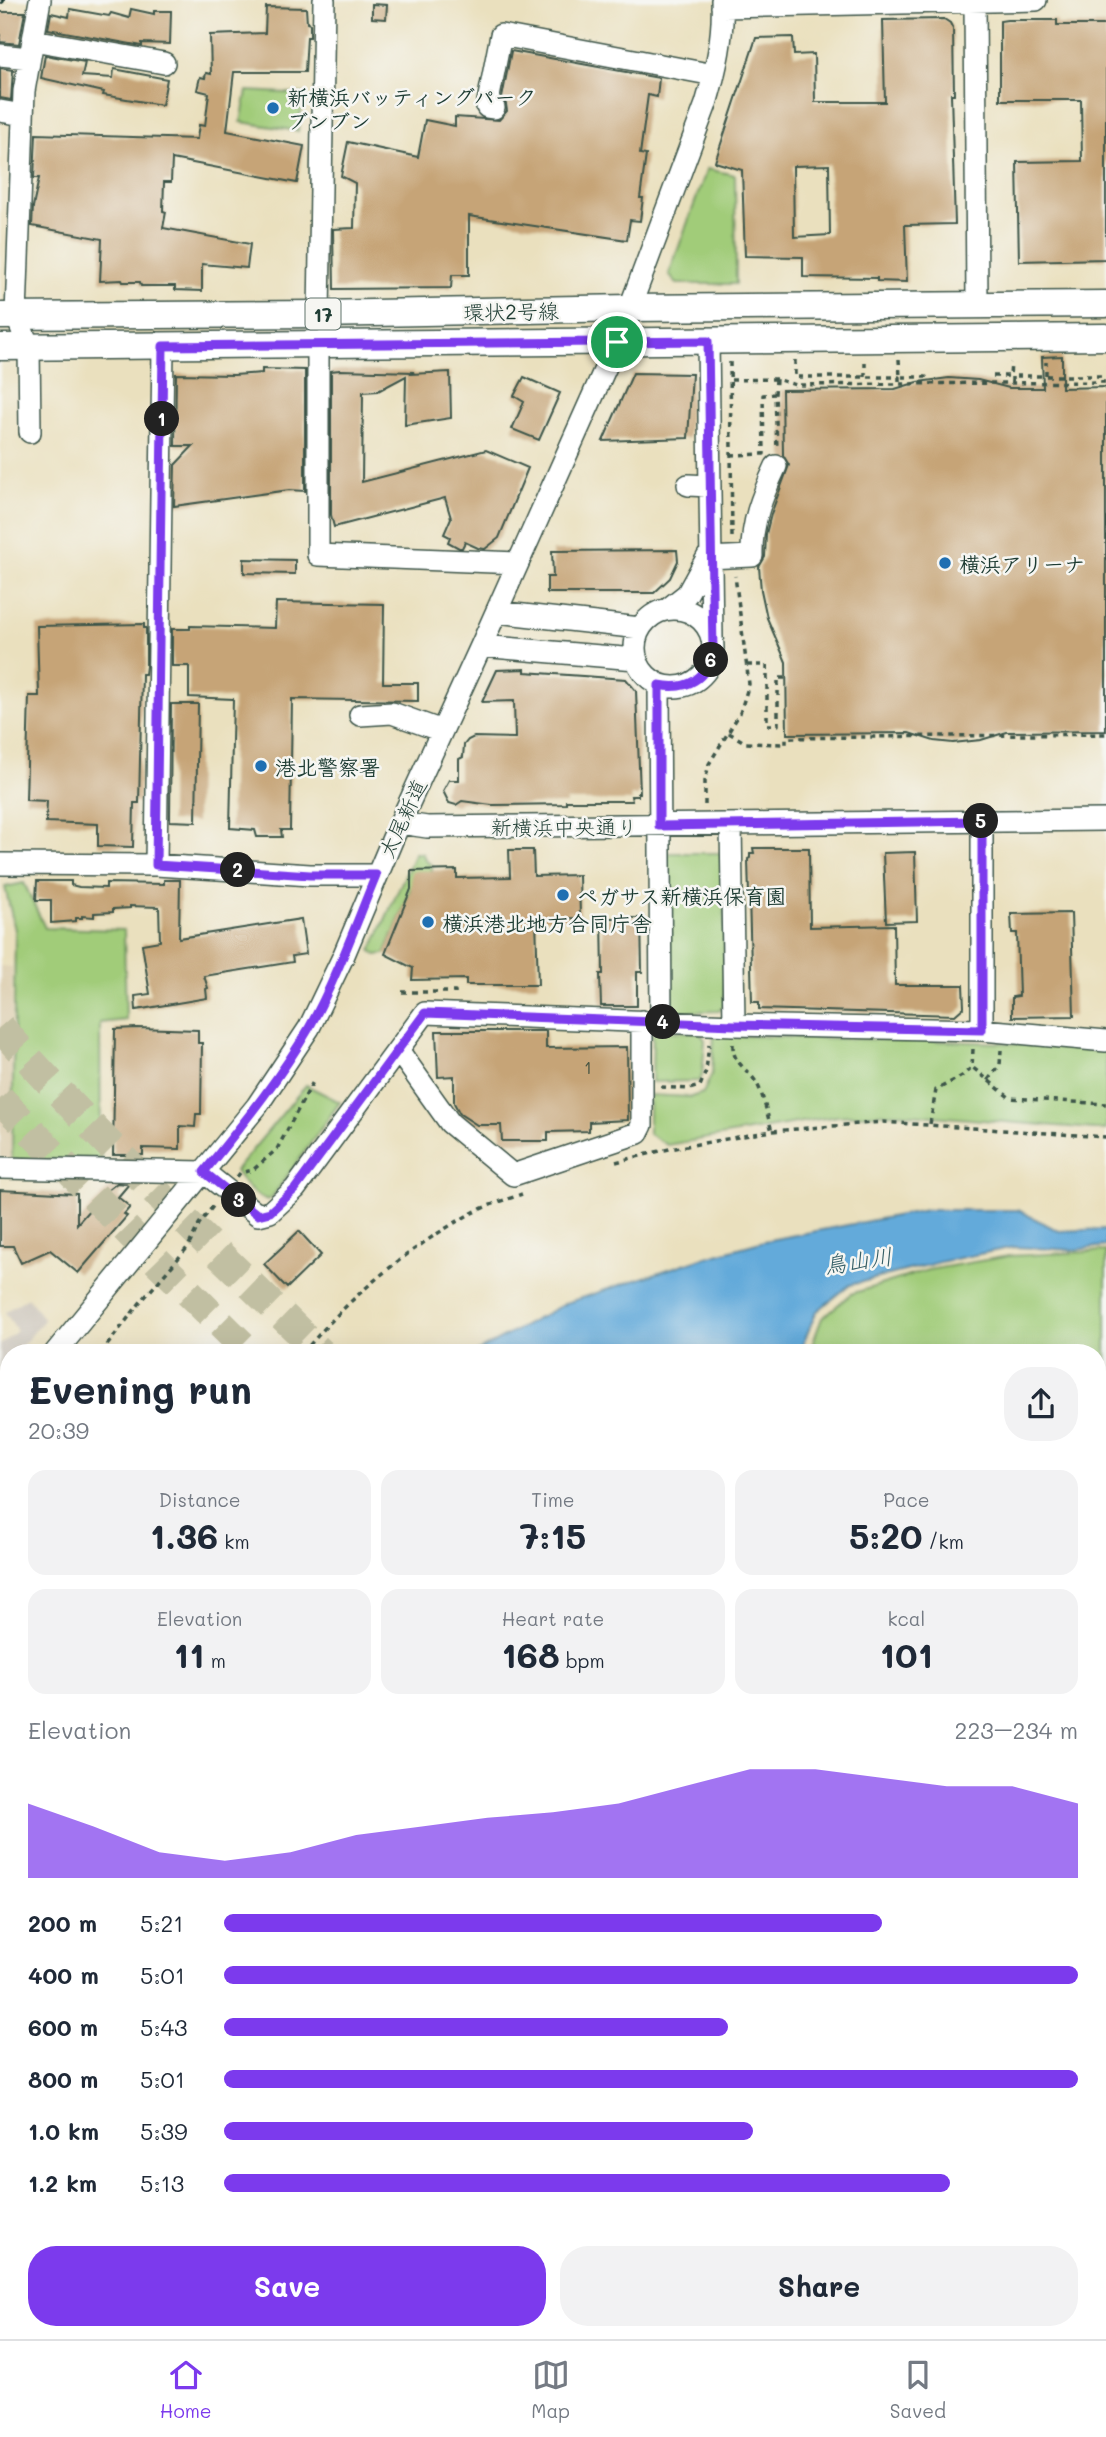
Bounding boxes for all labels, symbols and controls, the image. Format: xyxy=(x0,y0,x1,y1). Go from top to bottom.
place label: 新横浜バッティングパーク ブンブン xyxy=(287,83,536,134)
marker: 新横浜バッティングパーク ブンブン xyxy=(265,100,281,116)
street label: 環状2号線 xyxy=(463,297,559,325)
road number: 17 xyxy=(306,298,340,330)
pin xyxy=(587,312,647,372)
icon: arrive xyxy=(598,323,636,361)
pin: 1 xyxy=(144,402,180,436)
text: 1 xyxy=(157,406,166,431)
place label: 横浜アリーナ xyxy=(959,550,1085,577)
marker: 横浜アリーナ xyxy=(937,555,953,571)
pin: 6 xyxy=(694,642,728,678)
text: 6 xyxy=(705,647,716,672)
place label: 港北警察署 xyxy=(275,753,380,780)
marker: 港北警察署 xyxy=(253,758,269,774)
street label: 太尾新道 xyxy=(372,774,432,862)
pin: 5 xyxy=(964,804,998,838)
text: 5 xyxy=(975,808,986,833)
street label: 新横浜中央通り xyxy=(491,813,638,840)
pin: 2 xyxy=(220,852,256,888)
text: 2 xyxy=(232,857,243,882)
place label: ペガサス新横浜保育園 xyxy=(577,882,786,909)
marker: ペガサス新横浜保育園 xyxy=(555,887,571,903)
place label: 横浜港北地方合同庁舎 xyxy=(442,909,652,936)
marker: 横浜港北地方合同庁舎 xyxy=(420,914,436,930)
pin: 4 xyxy=(646,1004,680,1040)
text: 4 xyxy=(656,1009,669,1034)
house number: 1 xyxy=(584,1055,592,1079)
pin: 3 xyxy=(222,1182,256,1218)
text: 3 xyxy=(233,1187,244,1212)
water label: 鳥山川 xyxy=(822,1240,894,1280)
text: Evening run xyxy=(28,1364,252,1414)
button: share xyxy=(1004,1367,1078,1441)
text: 20:39 xyxy=(28,1415,89,1445)
text: Distance xyxy=(159,1487,241,1512)
text: Time xyxy=(531,1487,575,1512)
text: Pace xyxy=(883,1487,930,1512)
text: 1.36 xyxy=(150,1512,218,1558)
text: 7:15 xyxy=(520,1512,586,1558)
text: 5:20 xyxy=(849,1512,922,1558)
text: km xyxy=(218,1529,250,1554)
text: /km xyxy=(922,1529,964,1554)
text: Elevation xyxy=(157,1606,242,1631)
text: Heart rate xyxy=(502,1606,604,1631)
text: kcal xyxy=(887,1606,925,1631)
text: 11 xyxy=(174,1631,205,1677)
text: 168 xyxy=(501,1631,560,1677)
text: 101 xyxy=(880,1631,933,1677)
text: m xyxy=(205,1648,226,1673)
text: bpm xyxy=(560,1648,605,1673)
text: Elevation xyxy=(28,1715,131,1745)
text: 223–234 m xyxy=(955,1715,1078,1745)
text: 200 m xyxy=(28,1908,97,1938)
text: 5:21 xyxy=(140,1908,184,1938)
text: 400 m xyxy=(28,1960,99,1990)
text: 5:01 xyxy=(140,1960,185,1990)
text: 600 m xyxy=(28,2012,98,2042)
text: 5:43 xyxy=(140,2012,188,2042)
text: 800 m xyxy=(28,2064,98,2094)
text: 5:01 xyxy=(140,2064,185,2094)
text: 1.0 km xyxy=(28,2116,99,2146)
text: 5:39 xyxy=(140,2116,188,2146)
text: 1.2 km xyxy=(28,2168,97,2198)
text: 5:13 xyxy=(140,2168,184,2198)
button: Save xyxy=(28,2246,546,2326)
button: Share xyxy=(560,2246,1078,2326)
tab: Home xyxy=(160,2356,212,2423)
tab: Map xyxy=(531,2356,570,2423)
tab: Saved xyxy=(890,2356,946,2423)

